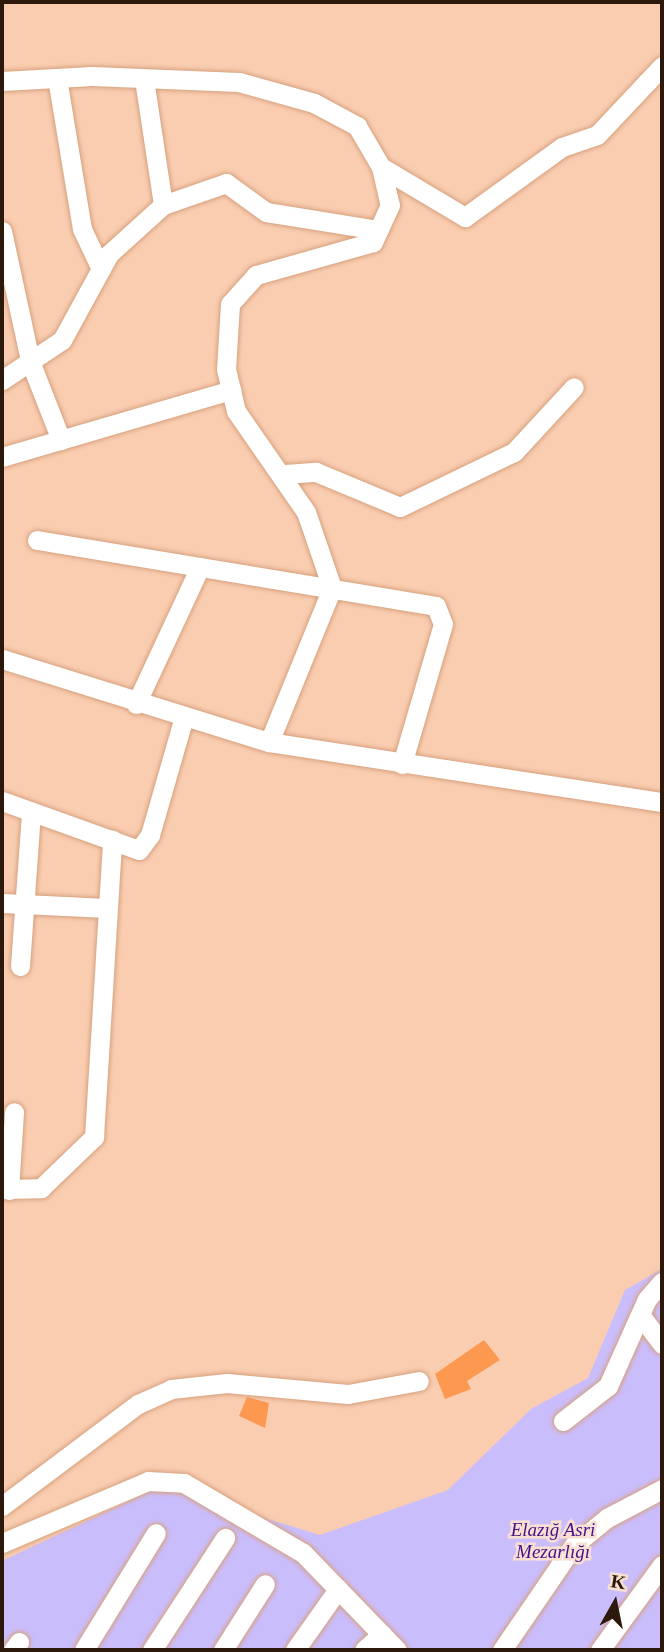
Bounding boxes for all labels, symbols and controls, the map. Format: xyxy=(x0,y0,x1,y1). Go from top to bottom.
park label: Elazığ Asri Mezarlığı xyxy=(511,1519,595,1563)
north arrow xyxy=(580,1568,650,1638)
text: K xyxy=(609,1570,627,1593)

